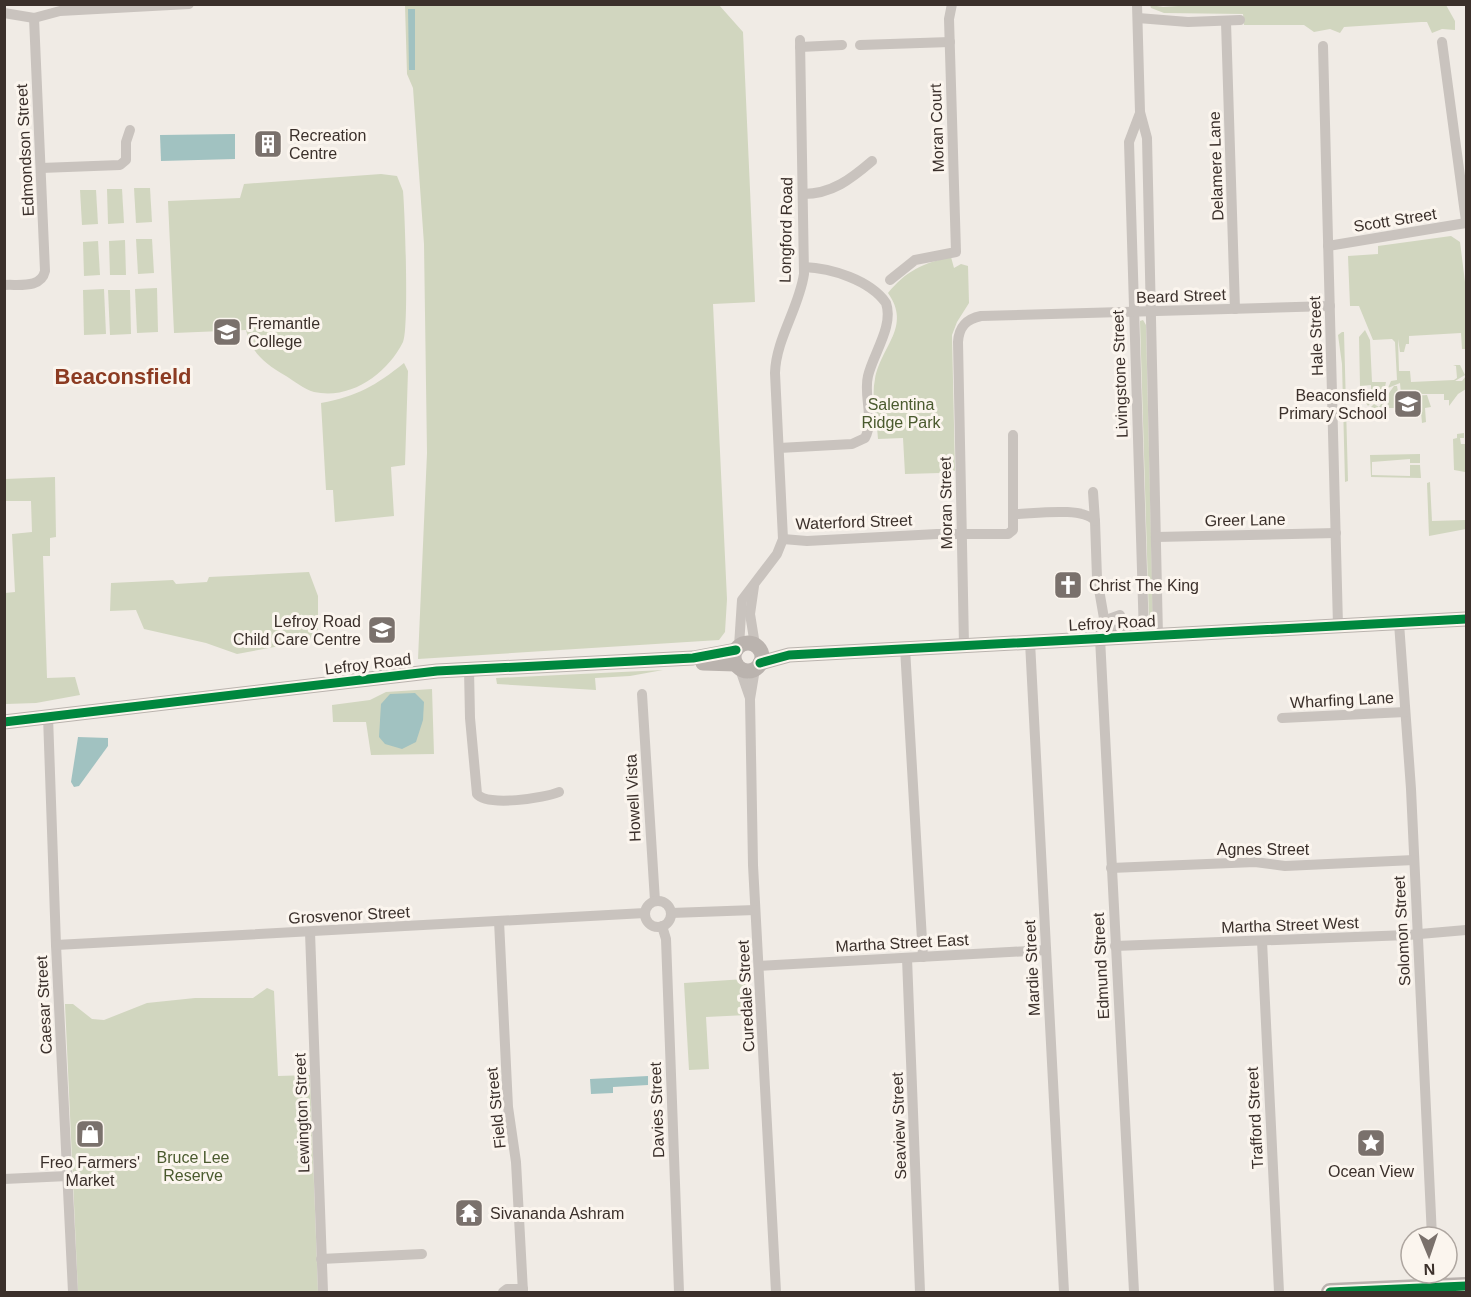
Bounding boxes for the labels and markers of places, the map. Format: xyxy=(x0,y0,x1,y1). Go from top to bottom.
place label: Recreation Centre xyxy=(289,127,366,162)
building icon: Recreation Centre xyxy=(252,128,284,160)
place label: Fremantle College xyxy=(248,315,320,350)
school or university icon: Fremantle College xyxy=(211,316,243,348)
place label: Beaconsfield Primary School xyxy=(1279,387,1387,422)
school or university icon: Beaconsfield Primary School xyxy=(1392,388,1424,420)
church icon: Christ The King xyxy=(1052,569,1084,601)
place label: Christ The King xyxy=(1089,577,1199,594)
place label: Lefroy Road Child Care Centre xyxy=(233,613,361,648)
school or university icon: Lefroy Road Child Care Centre xyxy=(366,614,398,646)
shop icon: Freo Farmers' Market xyxy=(74,1118,106,1150)
place icon: Ocean View xyxy=(1355,1127,1387,1159)
place label: Freo Farmers' Market xyxy=(40,1154,140,1189)
place label: Ocean View xyxy=(1328,1163,1414,1180)
temple icon: Sivananda Ashram xyxy=(453,1197,485,1229)
place label: Sivananda Ashram xyxy=(490,1205,624,1222)

